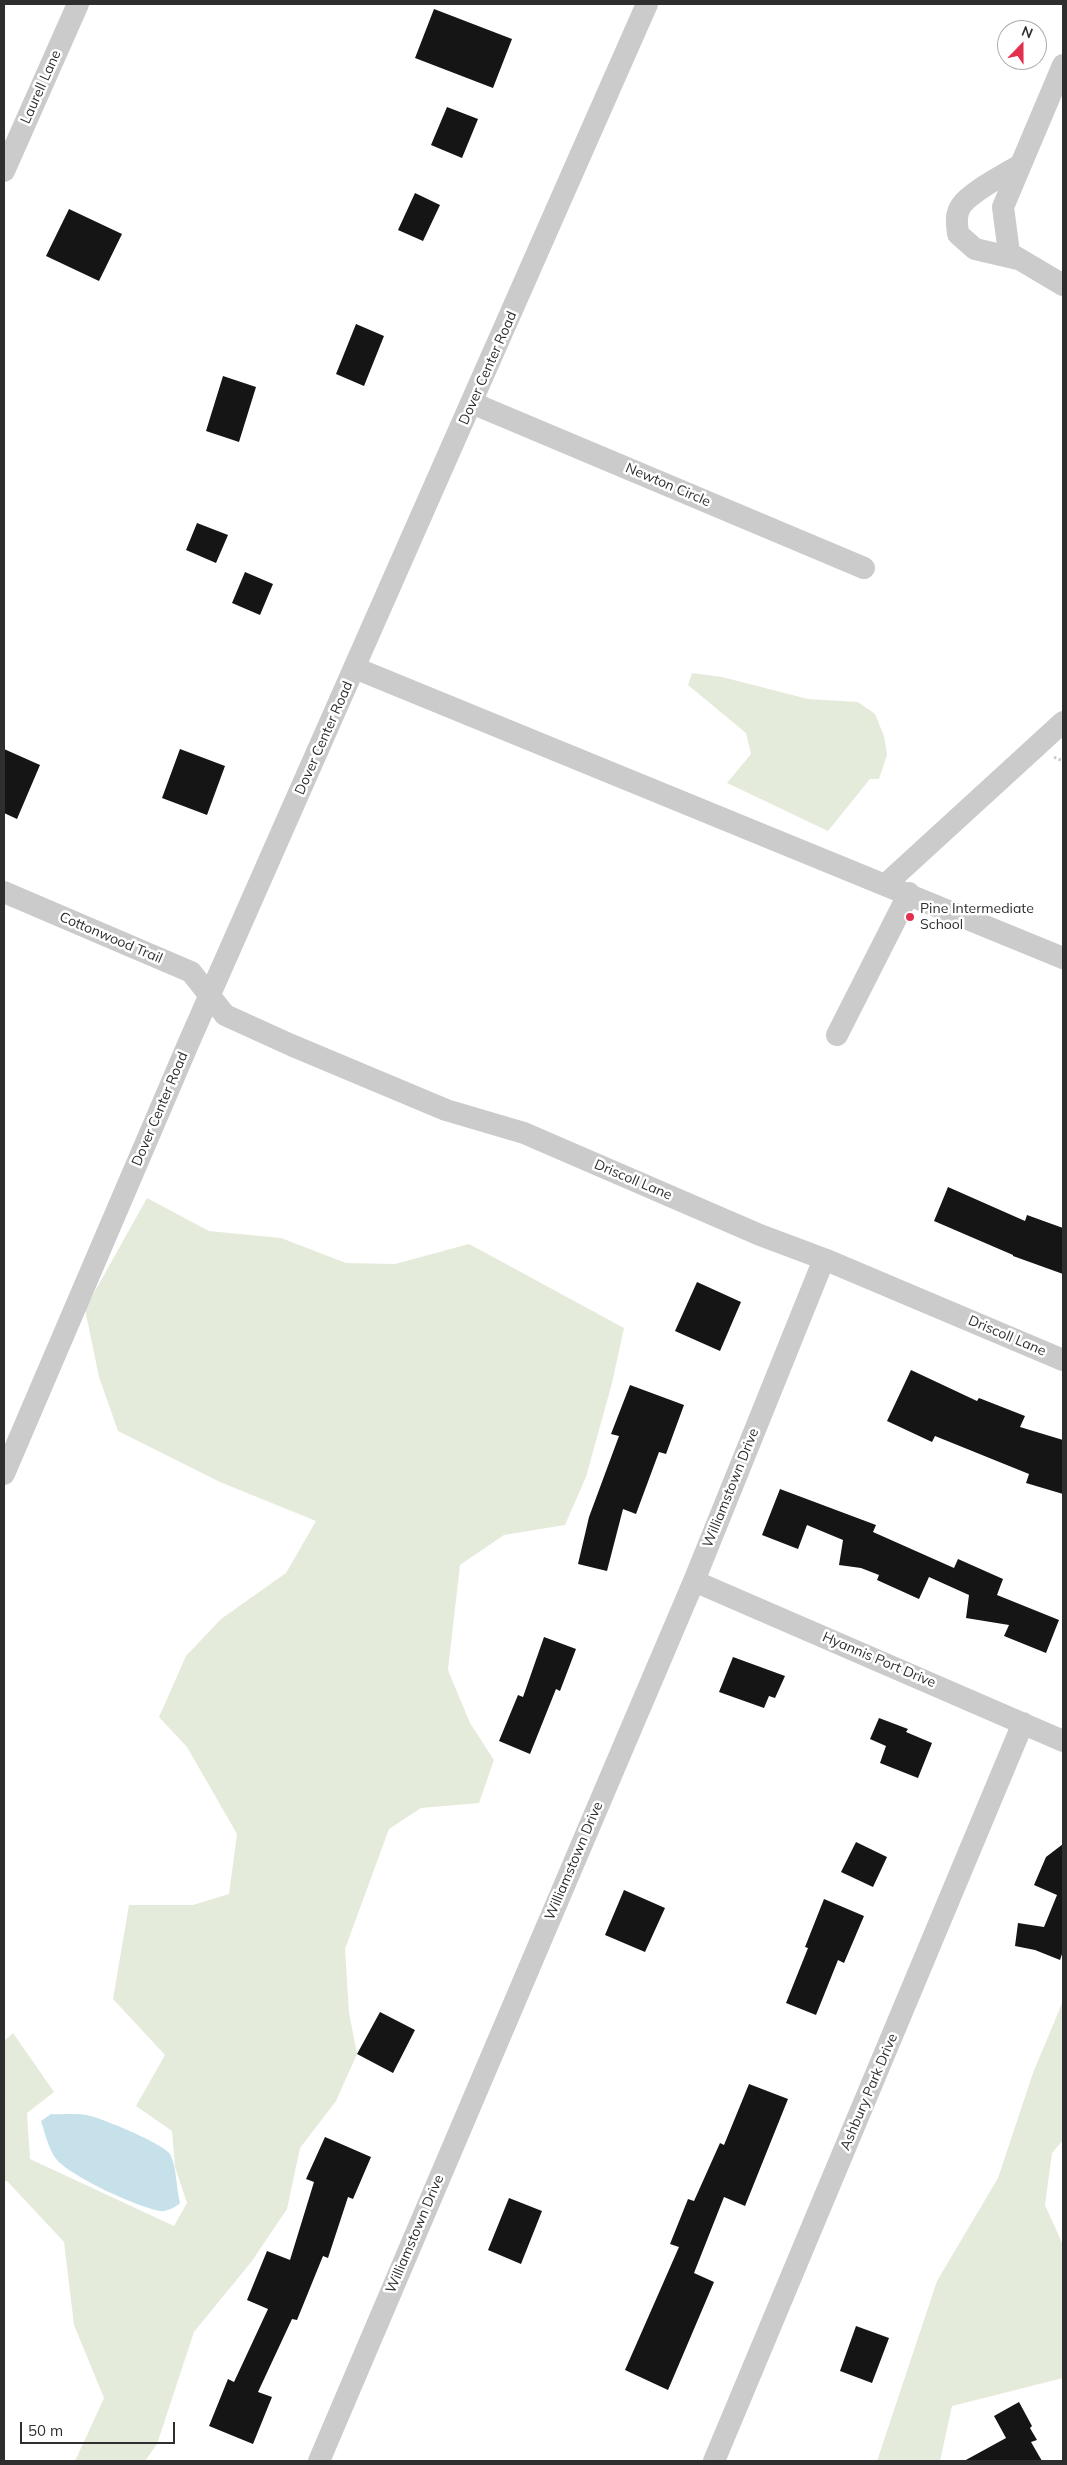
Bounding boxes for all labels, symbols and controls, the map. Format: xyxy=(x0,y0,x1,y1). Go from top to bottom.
north arrow xyxy=(997,20,1047,70)
text: N xyxy=(1019,22,1036,42)
street label: Laurell Lane xyxy=(17,48,65,126)
street label: Dover Center Road xyxy=(455,309,521,427)
street label: Newton Circle xyxy=(623,460,713,510)
street label: Dover Center Road xyxy=(291,679,357,797)
place label: Pine Intermediate School xyxy=(920,901,1034,934)
street label: Cottonwood Trail xyxy=(57,909,165,967)
marker: Pine Intermediate School xyxy=(904,911,916,923)
street label: Dover Center Road xyxy=(128,1049,192,1169)
street label: Driscoll Lane xyxy=(592,1156,674,1204)
street label: Driscoll Lane xyxy=(966,1312,1048,1360)
street label: Williamstown Drive xyxy=(699,1426,763,1550)
street label: Hyannis Port Drive xyxy=(820,1629,938,1691)
street label: Williamstown Drive xyxy=(541,1799,607,1923)
street label: Ashbury Park Drive xyxy=(837,2031,901,2153)
street label: Williamstown Drive xyxy=(382,2172,448,2296)
scale bar xyxy=(22,2412,178,2444)
text: 50 m xyxy=(28,2421,63,2440)

